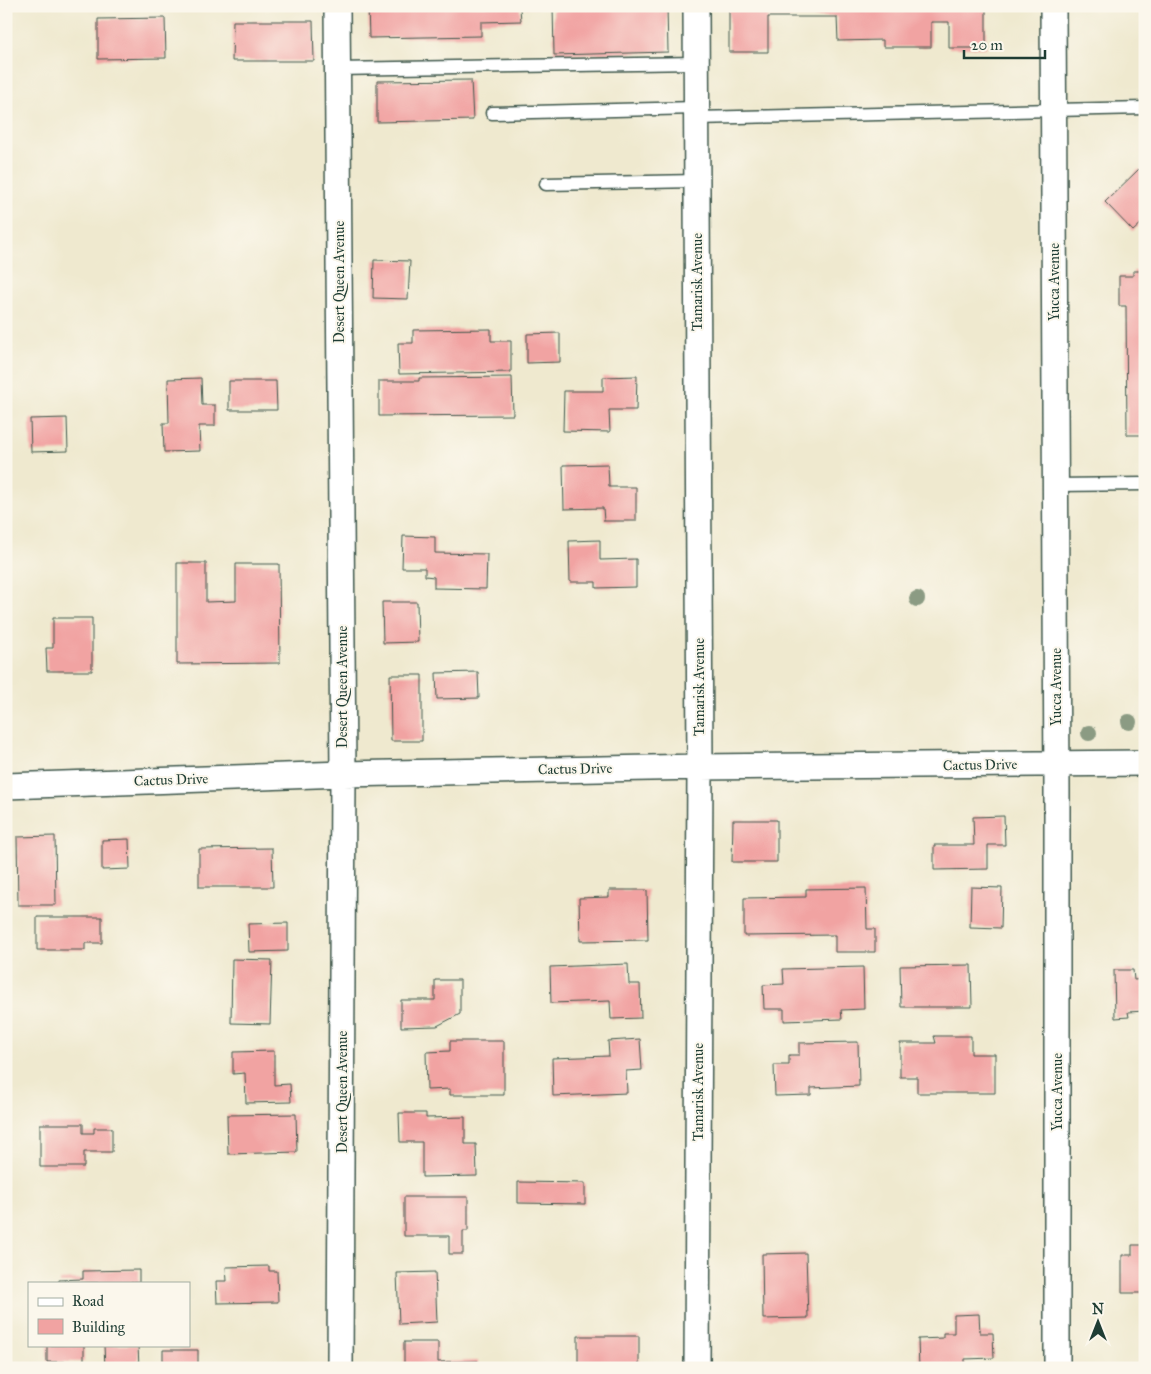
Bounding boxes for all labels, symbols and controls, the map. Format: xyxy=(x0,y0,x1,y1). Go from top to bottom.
scale bar xyxy=(964,28,1045,60)
text: 20 m xyxy=(971,36,1003,54)
street label: Desert Queen Avenue xyxy=(331,220,348,343)
street label: Tamarisk Avenue xyxy=(689,233,706,331)
street label: Yucca Avenue xyxy=(1046,243,1063,321)
street label: Desert Queen Avenue xyxy=(334,625,351,748)
street label: Tamarisk Avenue xyxy=(691,638,708,736)
street label: Yucca Avenue xyxy=(1048,648,1065,726)
street label: Cactus Drive xyxy=(943,756,1017,774)
street label: Cactus Drive xyxy=(538,760,612,778)
street label: Cactus Drive xyxy=(134,770,209,790)
street label: Desert Queen Avenue xyxy=(334,1030,351,1153)
street label: Tamarisk Avenue xyxy=(690,1043,707,1141)
street label: Yucca Avenue xyxy=(1049,1053,1066,1131)
legend xyxy=(28,1282,190,1346)
text: Road xyxy=(72,1292,104,1310)
north arrow xyxy=(1074,1296,1124,1346)
text: N xyxy=(1092,1301,1104,1318)
text: Building xyxy=(72,1318,126,1336)

